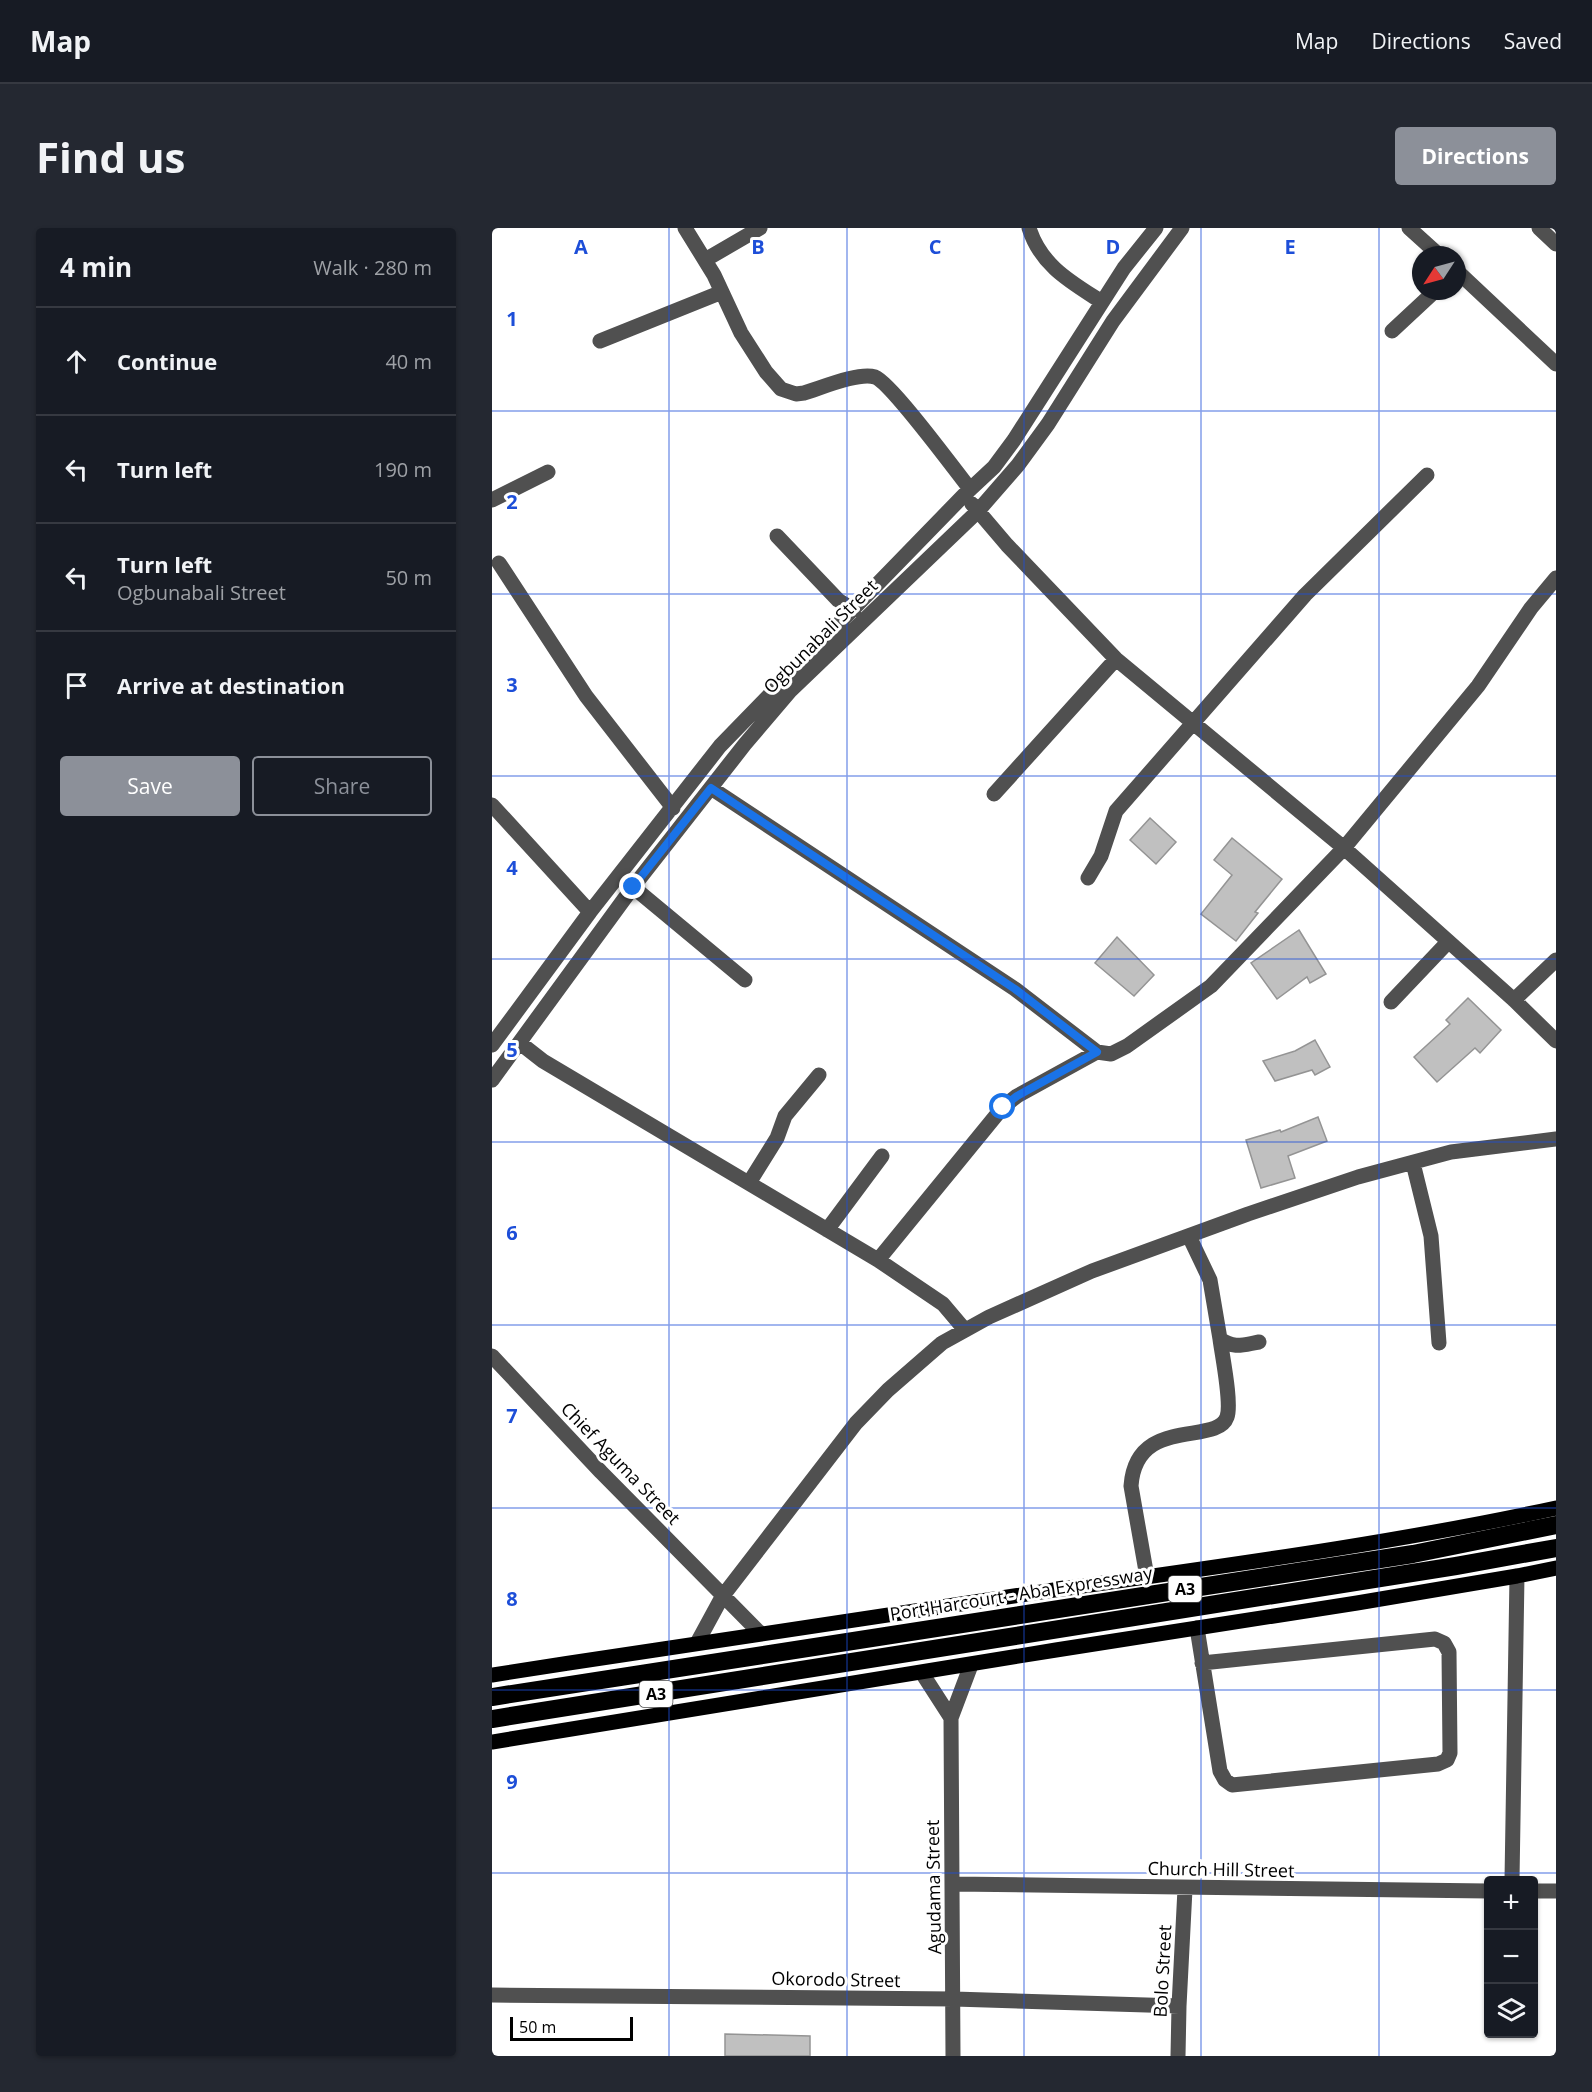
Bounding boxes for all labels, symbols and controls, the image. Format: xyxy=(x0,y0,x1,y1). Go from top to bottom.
text: Map xyxy=(30,22,91,60)
text: Map xyxy=(1295,27,1338,55)
text: Directions xyxy=(1371,27,1471,55)
text: Saved xyxy=(1504,27,1562,55)
button: Directions xyxy=(1395,127,1556,185)
text: Find us xyxy=(36,128,185,185)
text: A xyxy=(574,233,588,260)
text: B xyxy=(751,233,765,260)
text: C xyxy=(929,233,942,260)
text: D xyxy=(1106,233,1120,260)
text: E xyxy=(1284,233,1296,260)
north arrow xyxy=(1412,246,1466,300)
text: 4 min xyxy=(60,249,132,285)
text: Walk · 280 m xyxy=(313,254,432,281)
text: 1 xyxy=(506,305,518,332)
icon: ahead xyxy=(60,345,93,378)
text: Continue xyxy=(117,346,217,376)
text: 40 m xyxy=(385,348,432,375)
icon: left xyxy=(60,453,93,486)
text: Turn left xyxy=(117,454,212,484)
text: 190 m xyxy=(374,456,432,483)
text: 2 xyxy=(506,488,518,515)
text: Turn left xyxy=(117,549,212,579)
icon: left xyxy=(60,561,93,594)
text: 50 m xyxy=(385,564,432,591)
street label: Ogbunabali Street xyxy=(758,574,882,698)
text: Ogbunabali Street xyxy=(117,579,286,606)
icon: arrive xyxy=(60,669,93,702)
text: Arrive at destination xyxy=(117,670,345,700)
text: 3 xyxy=(506,671,518,698)
button: Save xyxy=(60,756,240,816)
button: Share xyxy=(252,756,432,816)
text: 4 xyxy=(506,854,518,881)
route end xyxy=(619,873,645,899)
text: 5 xyxy=(506,1036,518,1063)
route start xyxy=(989,1093,1015,1119)
text: 6 xyxy=(506,1219,518,1246)
street label: Chief Aguma Street xyxy=(556,1397,686,1529)
text: 7 xyxy=(506,1402,518,1429)
street label: Port Harcourt - Aba Expressway xyxy=(888,1560,1155,1626)
road number: A3 xyxy=(1168,1576,1202,1602)
text: 8 xyxy=(506,1585,518,1612)
road number: A3 xyxy=(640,1681,672,1707)
text: 9 xyxy=(506,1768,518,1795)
street label: Agudama Street xyxy=(920,1819,946,1955)
street label: Church Hill Street xyxy=(1147,1856,1295,1882)
map controls xyxy=(1484,1876,1538,2038)
button: + xyxy=(1484,1876,1538,1930)
street label: Bolo Street xyxy=(1148,1924,1176,2018)
button: − xyxy=(1484,1930,1538,1984)
street label: Okorodo Street xyxy=(771,1966,901,1992)
button: layers xyxy=(1484,1984,1538,2038)
scale bar xyxy=(510,2014,633,2042)
text: 50 m xyxy=(519,2016,556,2038)

